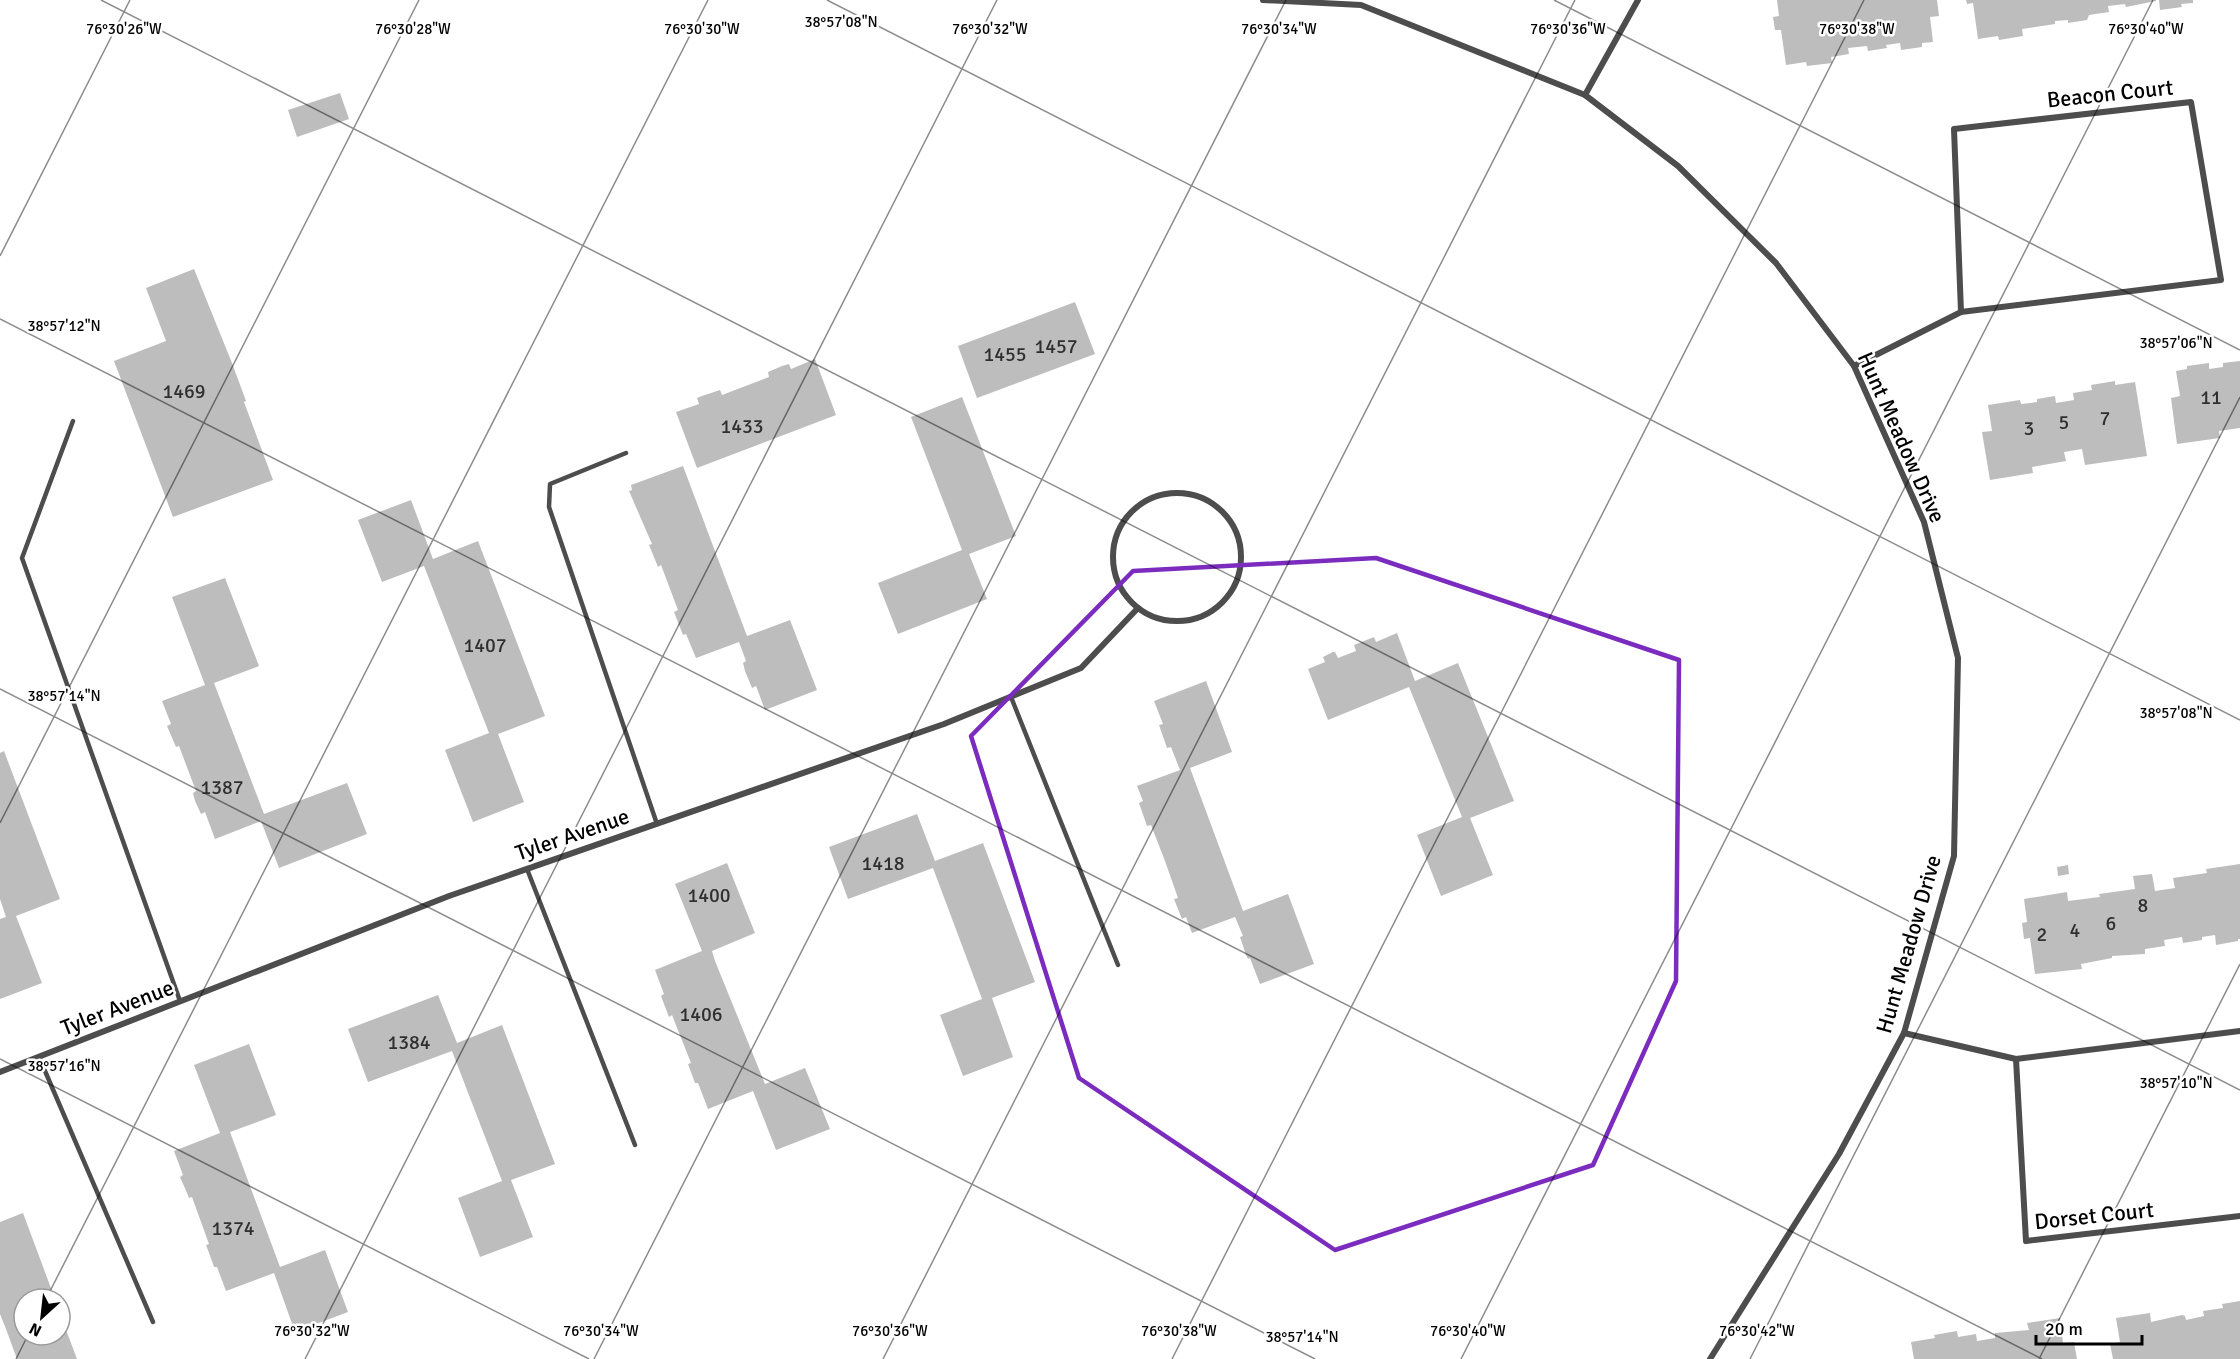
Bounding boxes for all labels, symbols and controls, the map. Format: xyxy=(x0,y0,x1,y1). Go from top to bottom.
text: 38°57'08"N xyxy=(804,13,878,31)
text: 76°30'26"W xyxy=(86,20,162,38)
text: 76°30'28"W xyxy=(375,20,451,38)
text: 76°30'30"W xyxy=(664,20,740,38)
text: 76°30'32"W xyxy=(952,20,1028,38)
text: 76°30'34"W xyxy=(1241,20,1317,38)
text: 76°30'36"W xyxy=(1530,20,1606,38)
text: 76°30'38"W xyxy=(1819,20,1895,38)
text: 76°30'40"W xyxy=(2108,20,2184,38)
street label: Beacon Court xyxy=(2046,73,2175,114)
text: 38°57'12"N xyxy=(27,317,101,335)
house number: 1457 xyxy=(1034,334,1078,359)
text: 38°57'06"N xyxy=(2139,334,2213,352)
house number: 1455 xyxy=(983,342,1027,367)
street label: Hunt Meadow Drive xyxy=(1852,348,1951,527)
house number: 1469 xyxy=(162,379,206,404)
house number: 11 xyxy=(2200,385,2222,410)
house number: 7 xyxy=(2100,406,2110,431)
house number: 5 xyxy=(2059,410,2069,435)
house number: 1433 xyxy=(720,414,764,439)
house number: 3 xyxy=(2024,416,2034,441)
house number: 1407 xyxy=(463,633,507,658)
text: 38°57'14"N xyxy=(27,687,101,705)
text: 38°57'08"N xyxy=(2139,704,2213,722)
house number: 1387 xyxy=(200,775,244,800)
street label: Tyler Avenue xyxy=(512,802,633,867)
house number: 1418 xyxy=(861,851,905,876)
street label: Hunt Meadow Drive xyxy=(1870,852,1947,1036)
house number: 1400 xyxy=(687,883,731,908)
house number: 8 xyxy=(2138,893,2148,918)
house number: 6 xyxy=(2106,911,2116,936)
house number: 4 xyxy=(2070,918,2081,943)
house number: 2 xyxy=(2037,922,2047,947)
street label: Tyler Avenue xyxy=(57,974,177,1041)
house number: 1406 xyxy=(679,1002,723,1027)
house number: 1384 xyxy=(387,1030,431,1055)
text: 38°57'16"N xyxy=(27,1057,101,1075)
text: 38°57'10"N xyxy=(2139,1074,2213,1092)
street label: Dorset Court xyxy=(2033,1196,2155,1235)
house number: 1374 xyxy=(211,1216,255,1241)
north arrow xyxy=(12,1287,72,1347)
scale bar xyxy=(2036,1308,2142,1346)
text: N xyxy=(26,1318,45,1341)
text: 20 m xyxy=(2045,1318,2083,1340)
text: 76°30'32"W xyxy=(274,1322,350,1340)
text: 76°30'34"W xyxy=(563,1322,639,1340)
text: 76°30'36"W xyxy=(852,1322,928,1340)
text: 76°30'38"W xyxy=(1141,1322,1217,1340)
text: 76°30'40"W xyxy=(1430,1322,1506,1340)
text: 76°30'42"W xyxy=(1719,1322,1795,1340)
text: 38°57'14"N xyxy=(1265,1328,1339,1346)

